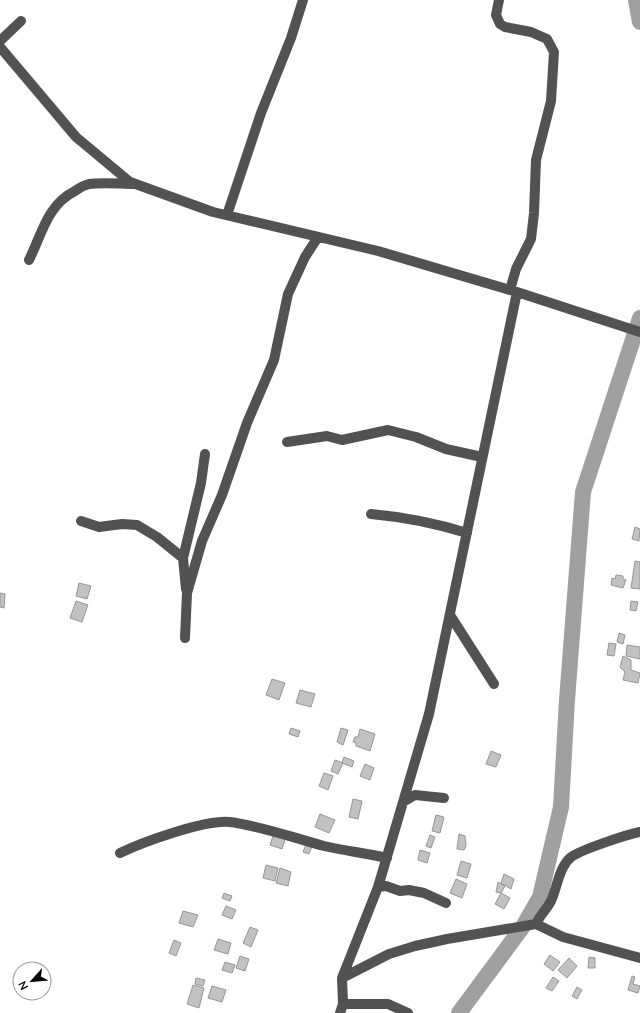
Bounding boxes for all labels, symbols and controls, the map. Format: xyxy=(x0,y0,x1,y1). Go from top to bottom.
north arrow xyxy=(12,961,52,1001)
text: N xyxy=(15,978,32,992)

